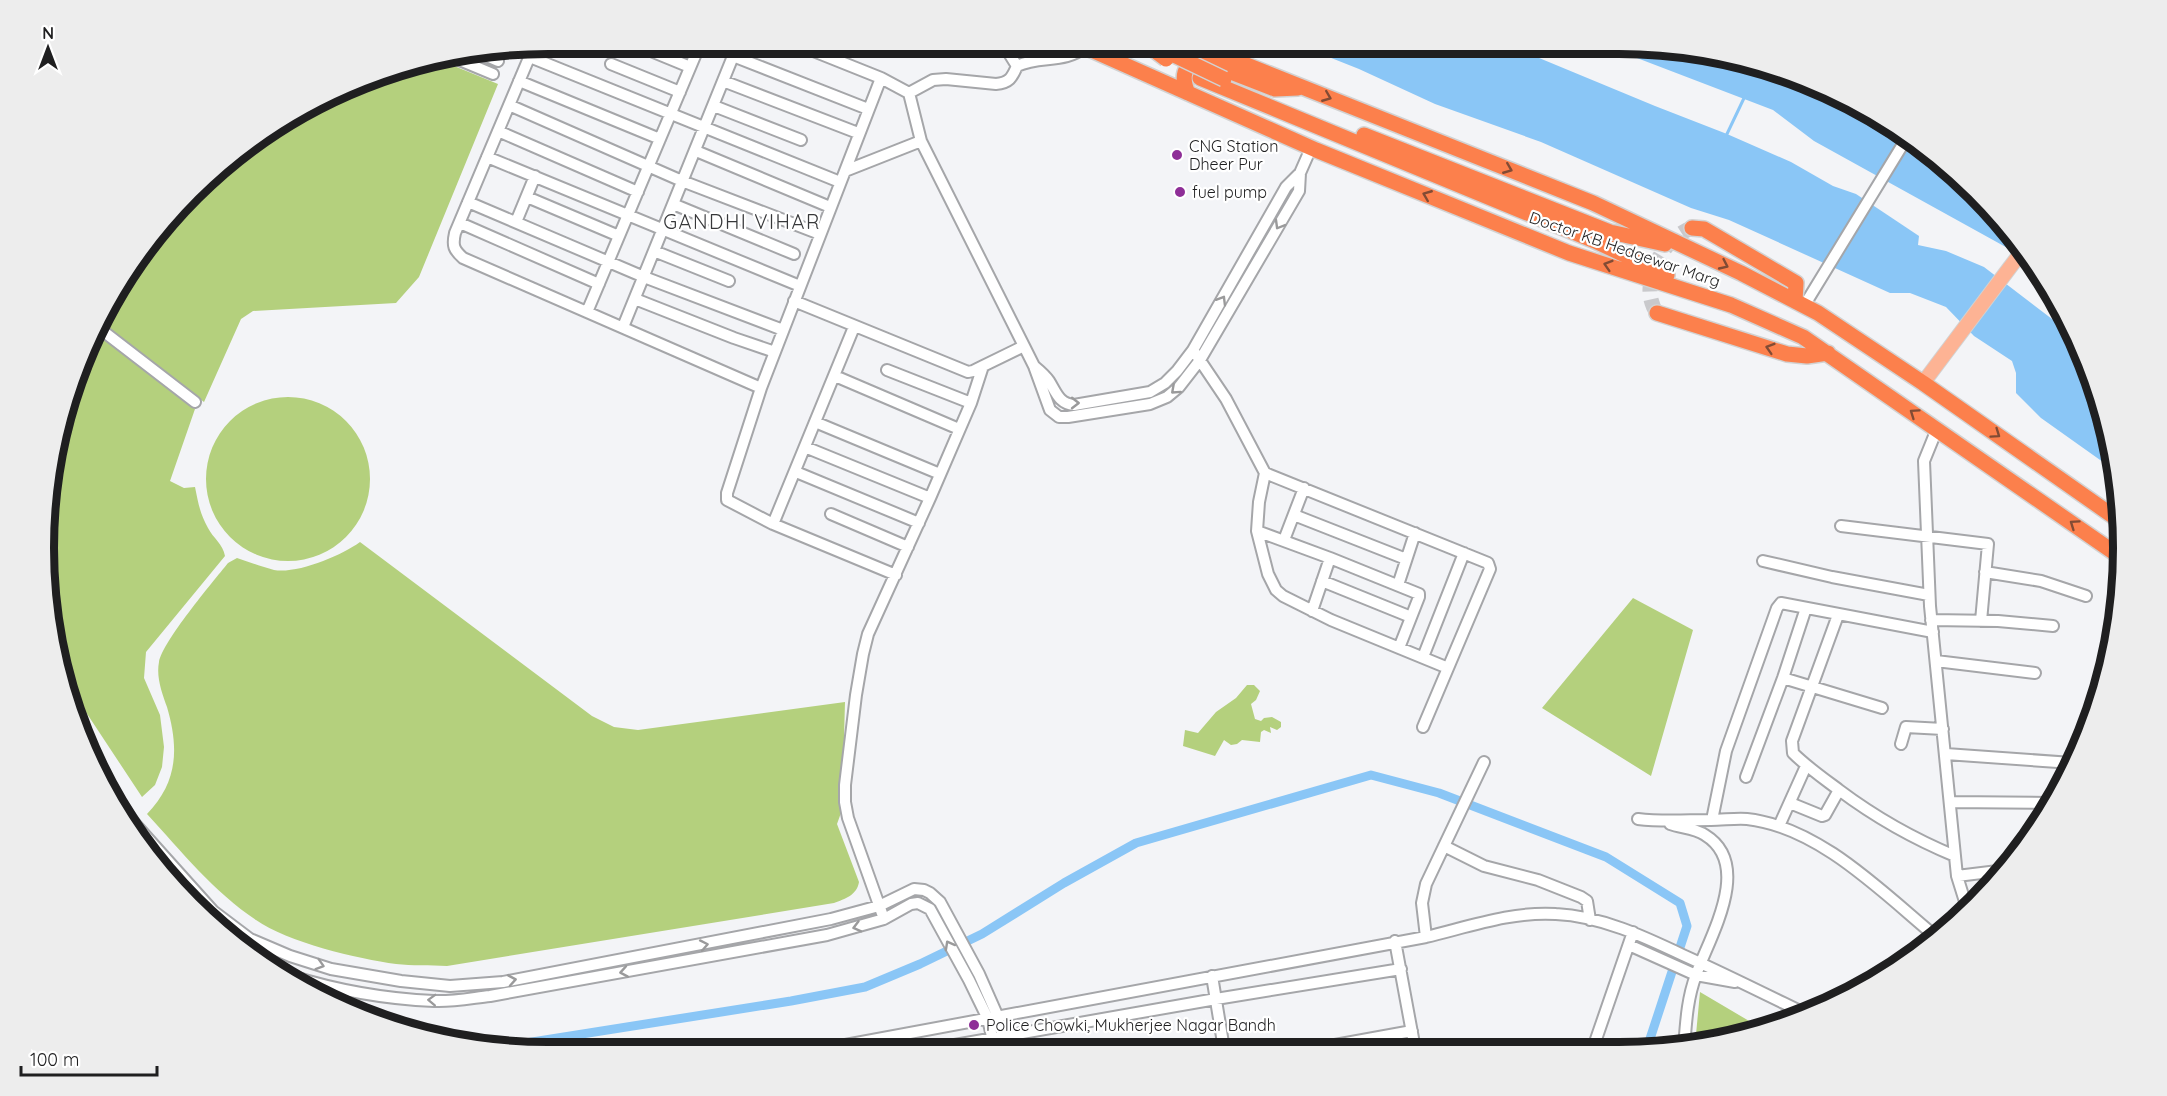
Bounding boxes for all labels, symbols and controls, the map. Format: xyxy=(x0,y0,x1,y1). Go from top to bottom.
north arrow xyxy=(18,18,78,78)
text: N xyxy=(42,23,54,43)
one-way arrow xyxy=(1321,89,1331,102)
place label: CNG Station Dheer Pur xyxy=(1189,136,1278,174)
marker: CNG Station Dheer Pur xyxy=(1170,148,1184,162)
one-way arrow xyxy=(1501,162,1512,174)
place label: fuel pump xyxy=(1192,182,1267,202)
marker: fuel pump xyxy=(1173,185,1187,199)
one-way arrow xyxy=(1422,190,1433,202)
street label: Doctor KB Hedgewar Marg xyxy=(1527,207,1723,291)
district label: GANDHI VIHAR xyxy=(663,209,821,234)
one-way arrow xyxy=(1274,219,1286,230)
one-way arrow xyxy=(1718,258,1729,270)
one-way arrow xyxy=(1604,260,1614,272)
one-way arrow xyxy=(1215,296,1226,306)
one-way arrow xyxy=(1765,343,1776,356)
one-way arrow xyxy=(1171,383,1182,394)
one-way arrow xyxy=(1071,397,1080,409)
one-way arrow xyxy=(1909,409,1920,420)
one-way arrow xyxy=(1990,427,2001,438)
one-way arrow xyxy=(2069,520,2080,531)
one-way arrow xyxy=(852,919,862,932)
one-way arrow xyxy=(699,939,709,952)
one-way arrow xyxy=(945,941,956,951)
one-way arrow xyxy=(314,958,325,971)
one-way arrow xyxy=(619,965,629,978)
one-way arrow xyxy=(507,974,517,987)
one-way arrow xyxy=(427,994,436,1007)
place label: Police Chowki, Mukherjee Nagar Bandh xyxy=(986,1015,1276,1035)
marker: Police Chowki, Mukherjee Nagar Bandh xyxy=(967,1018,981,1032)
scale bar xyxy=(21,1039,158,1077)
text: 100 m xyxy=(30,1048,79,1071)

